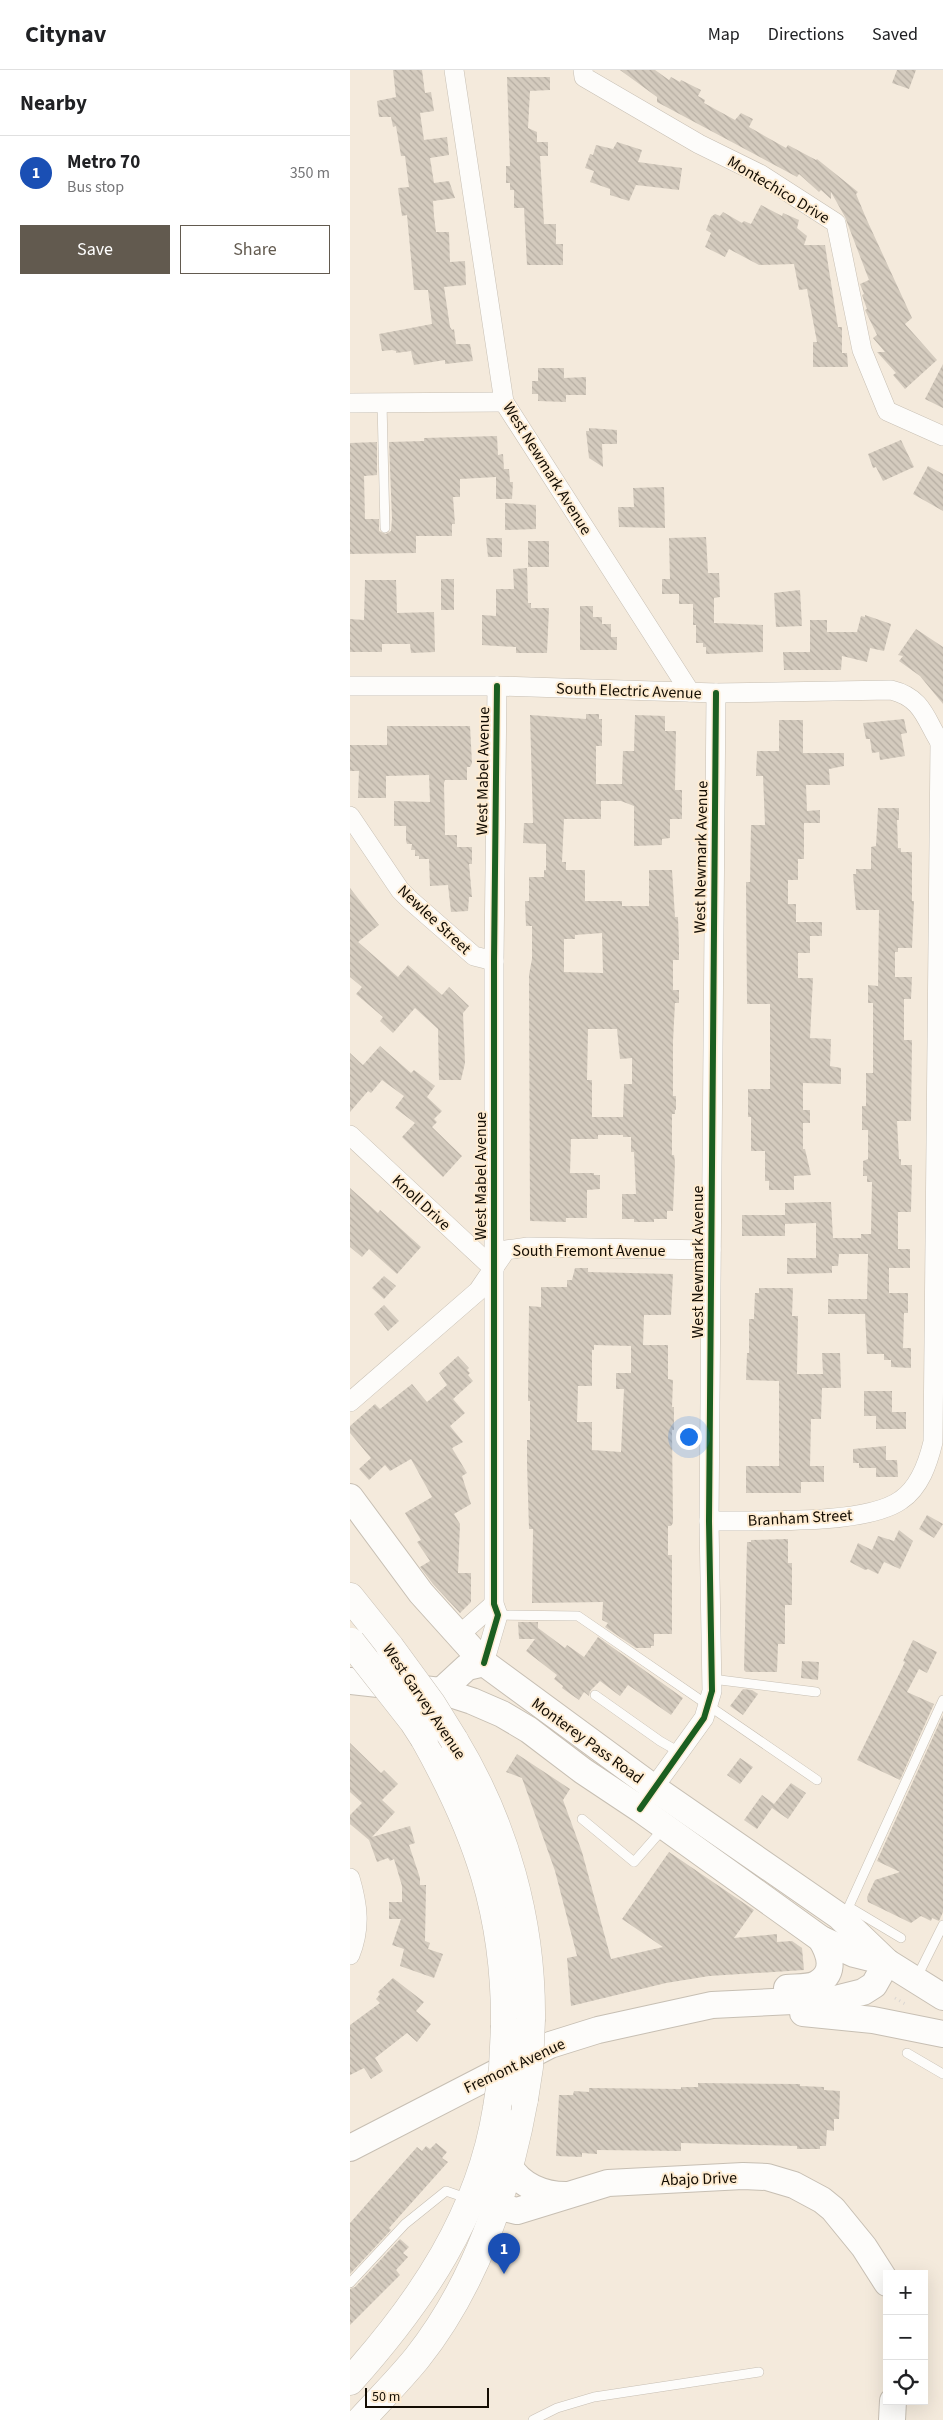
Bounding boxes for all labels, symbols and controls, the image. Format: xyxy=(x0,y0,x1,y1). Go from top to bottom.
text: Citynav xyxy=(25,17,106,52)
text: Map xyxy=(708,22,740,47)
text: Directions xyxy=(768,22,844,47)
text: Saved xyxy=(872,22,918,47)
text: Nearby xyxy=(20,88,87,118)
text: Metro 70 xyxy=(67,149,140,176)
street label: Montechico Drive xyxy=(723,151,834,229)
text: 1 xyxy=(32,162,40,184)
text: 350 m xyxy=(290,162,330,184)
text: Bus stop xyxy=(67,176,124,198)
button: Save xyxy=(20,225,170,274)
button: Share xyxy=(180,225,330,274)
street label: West Newmark Avenue xyxy=(497,398,597,539)
street label: South Electric Avenue xyxy=(556,677,702,705)
street label: West Mabel Avenue xyxy=(471,706,495,835)
street label: West Newmark Avenue xyxy=(689,780,713,934)
street label: Newlee Street xyxy=(393,880,476,960)
street label: West Mabel Avenue xyxy=(470,1112,492,1240)
street label: Knoll Drive xyxy=(387,1170,455,1236)
street label: West Newmark Avenue xyxy=(687,1186,709,1338)
street label: South Fremont Avenue xyxy=(513,1240,665,1262)
your location xyxy=(676,1424,702,1450)
street label: Branham Street xyxy=(747,1504,854,1532)
street label: West Garvey Avenue xyxy=(377,1640,471,1764)
street label: Monterey Pass Road xyxy=(527,1693,648,1789)
street label: Fremont Avenue xyxy=(460,2033,569,2099)
street label: Abajo Drive xyxy=(661,2167,737,2191)
pin: 1 xyxy=(488,2233,520,2274)
map controls xyxy=(883,2270,928,2405)
button: + xyxy=(883,2270,928,2315)
button: − xyxy=(883,2315,928,2360)
button: locate xyxy=(883,2360,928,2405)
scale bar xyxy=(365,2385,489,2408)
text: 50 m xyxy=(372,2387,400,2407)

